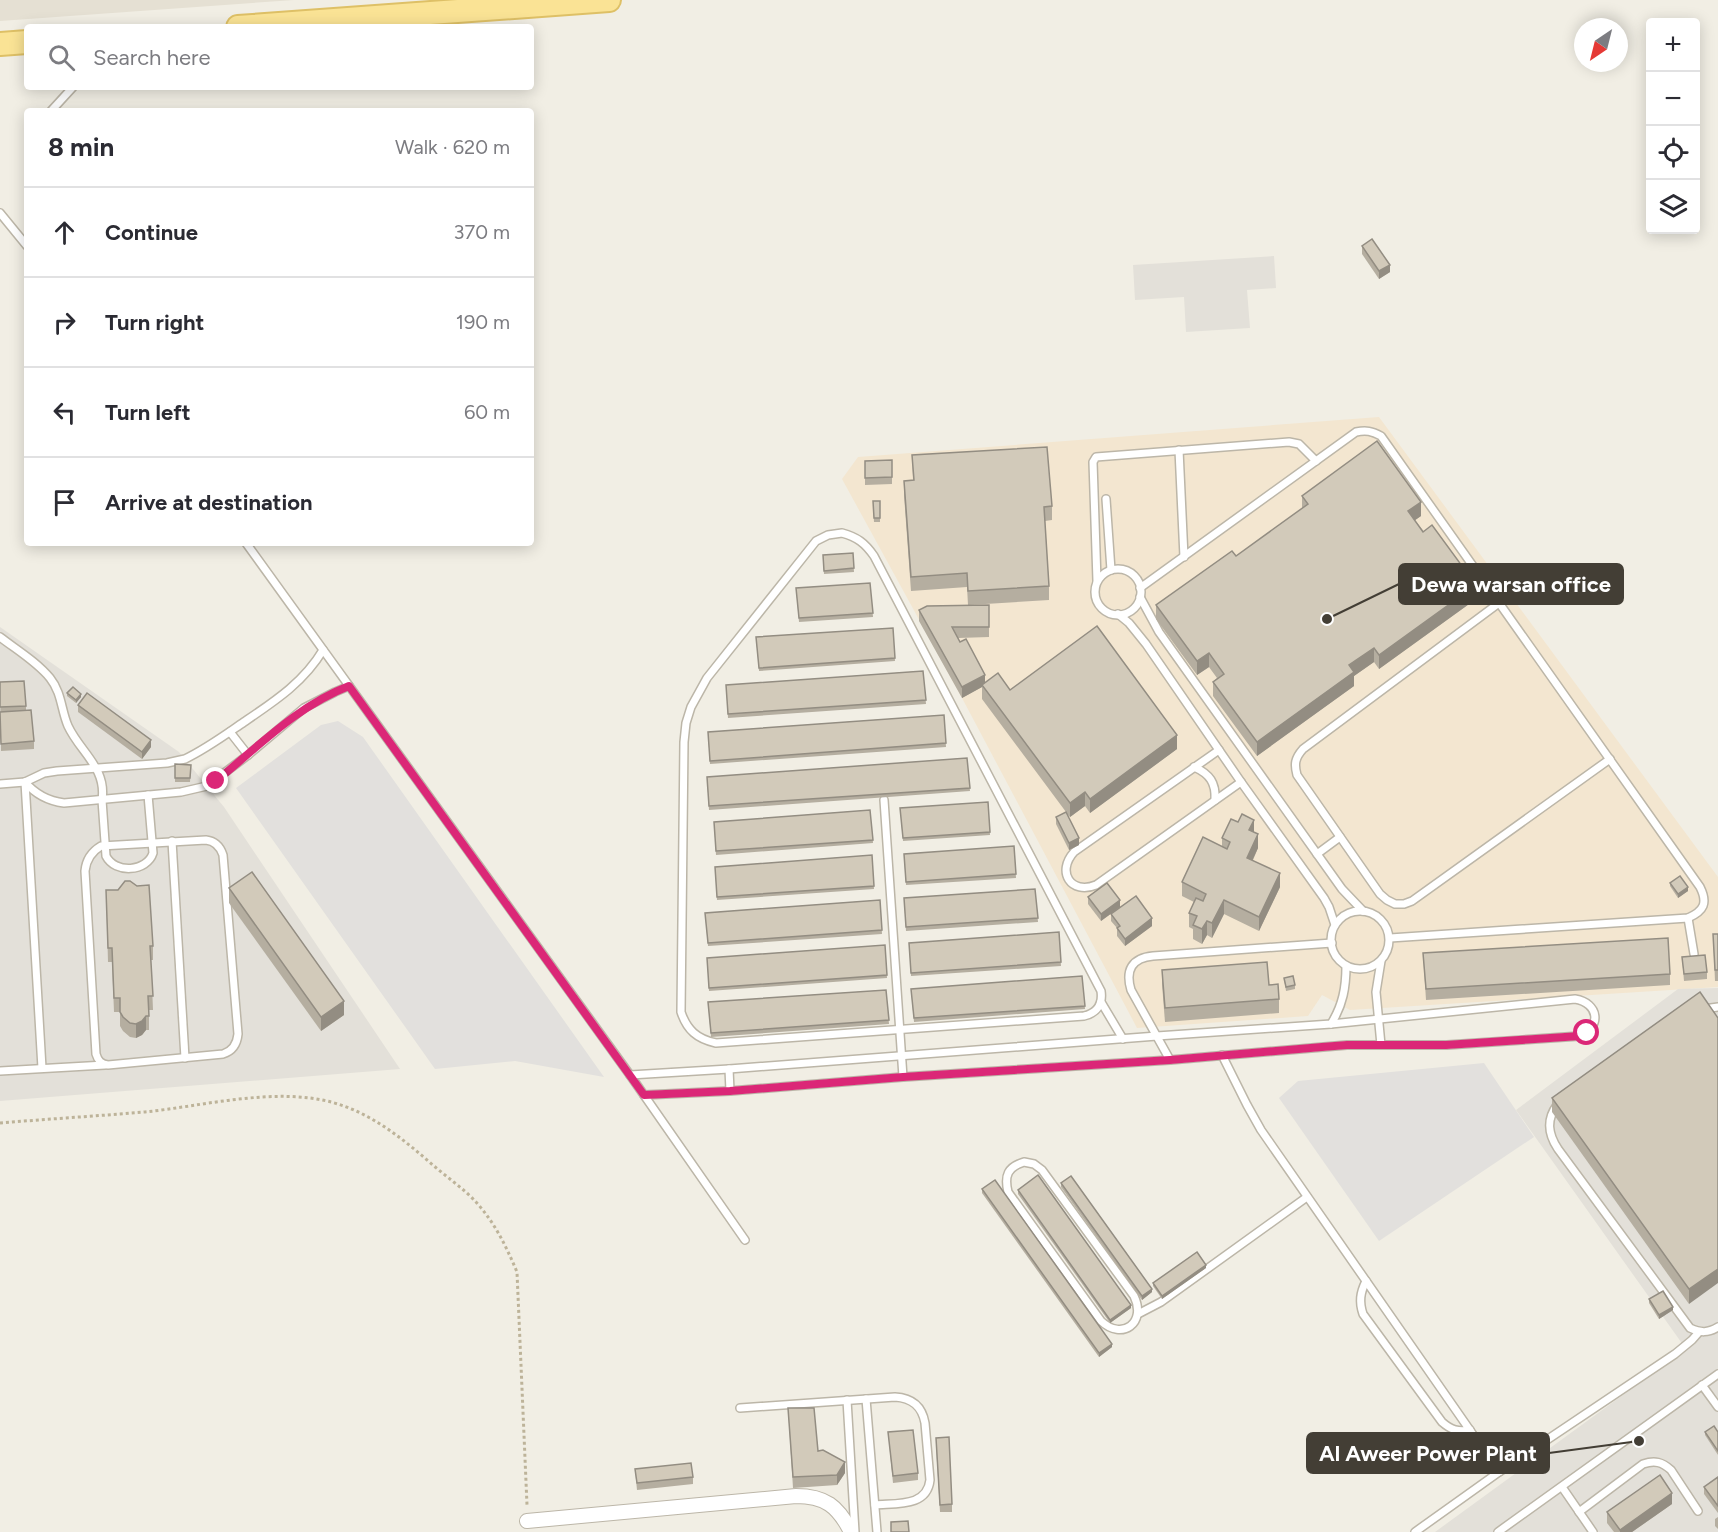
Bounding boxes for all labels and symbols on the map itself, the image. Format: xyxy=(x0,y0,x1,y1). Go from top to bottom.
north arrow xyxy=(1574,18,1628,72)
callout: Dewa warsan office xyxy=(1399,564,1623,604)
text: Dewa warsan office xyxy=(1411,571,1611,598)
route end xyxy=(202,767,228,793)
route start xyxy=(1573,1019,1599,1045)
callout: Al Aweer Power Plant xyxy=(1307,1433,1549,1473)
text: Al Aweer Power Plant xyxy=(1319,1440,1537,1467)

